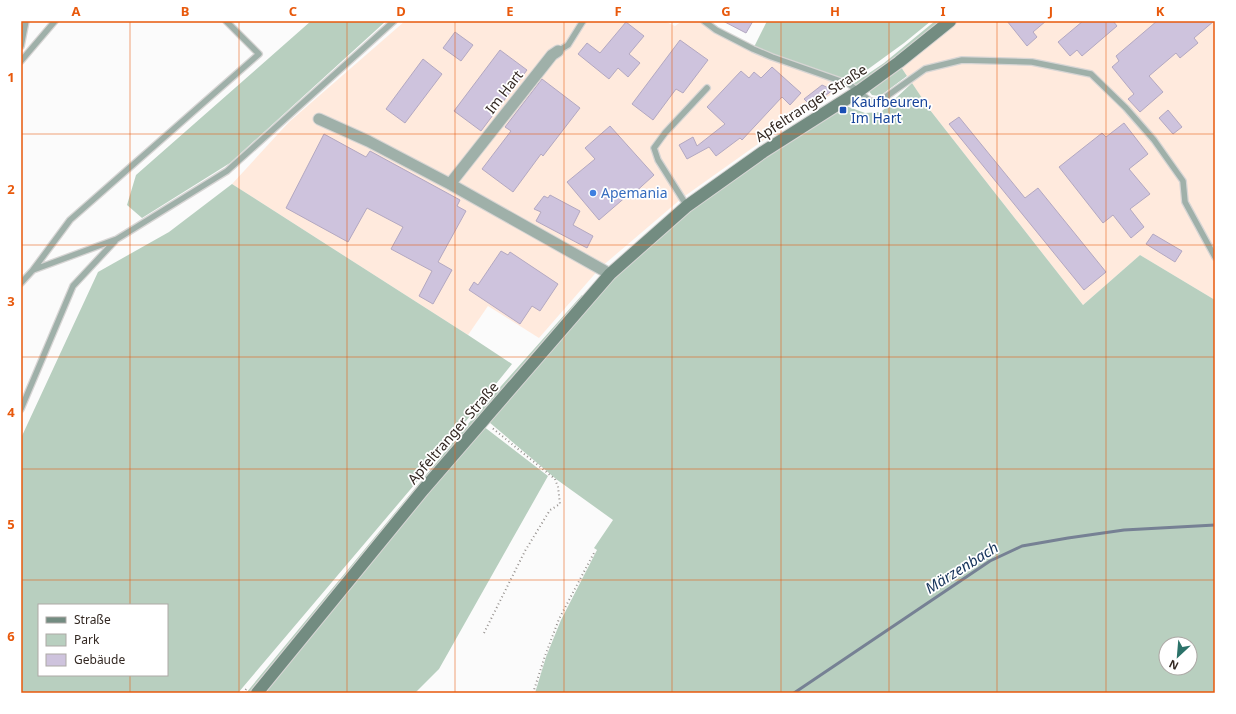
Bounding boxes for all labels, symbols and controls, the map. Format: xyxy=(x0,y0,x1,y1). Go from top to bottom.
text: A xyxy=(72,2,81,20)
text: B xyxy=(181,2,189,20)
text: C xyxy=(289,2,297,20)
text: D xyxy=(396,2,406,20)
text: E xyxy=(506,2,514,20)
text: F xyxy=(614,2,622,20)
text: G xyxy=(721,2,731,20)
text: H xyxy=(830,2,840,20)
text: I xyxy=(940,2,946,20)
text: J xyxy=(1048,2,1053,20)
text: K xyxy=(1156,2,1165,20)
street label: Apfeltranger Straße xyxy=(751,59,870,146)
street label: Im Hart xyxy=(481,66,527,117)
text: 1 xyxy=(7,68,15,86)
place label: Kaufbeuren, Im Hart xyxy=(851,92,932,127)
marker: Kaufbeuren, Im Hart xyxy=(838,105,848,115)
text: 2 xyxy=(7,180,15,198)
place label: Apemania xyxy=(601,183,668,202)
marker: Apemania xyxy=(588,188,598,198)
text: 3 xyxy=(7,292,15,310)
street label: Apfeltranger Straße xyxy=(403,377,502,488)
text: 4 xyxy=(7,403,15,421)
text: 5 xyxy=(7,515,15,533)
water label: Märzenbach xyxy=(921,537,1002,598)
legend xyxy=(38,604,168,676)
text: Straße xyxy=(74,611,111,628)
text: 6 xyxy=(7,627,15,645)
text: Park xyxy=(74,631,100,648)
north arrow xyxy=(1158,636,1198,676)
text: Gebäude xyxy=(74,651,125,668)
text: N xyxy=(1166,657,1181,674)

